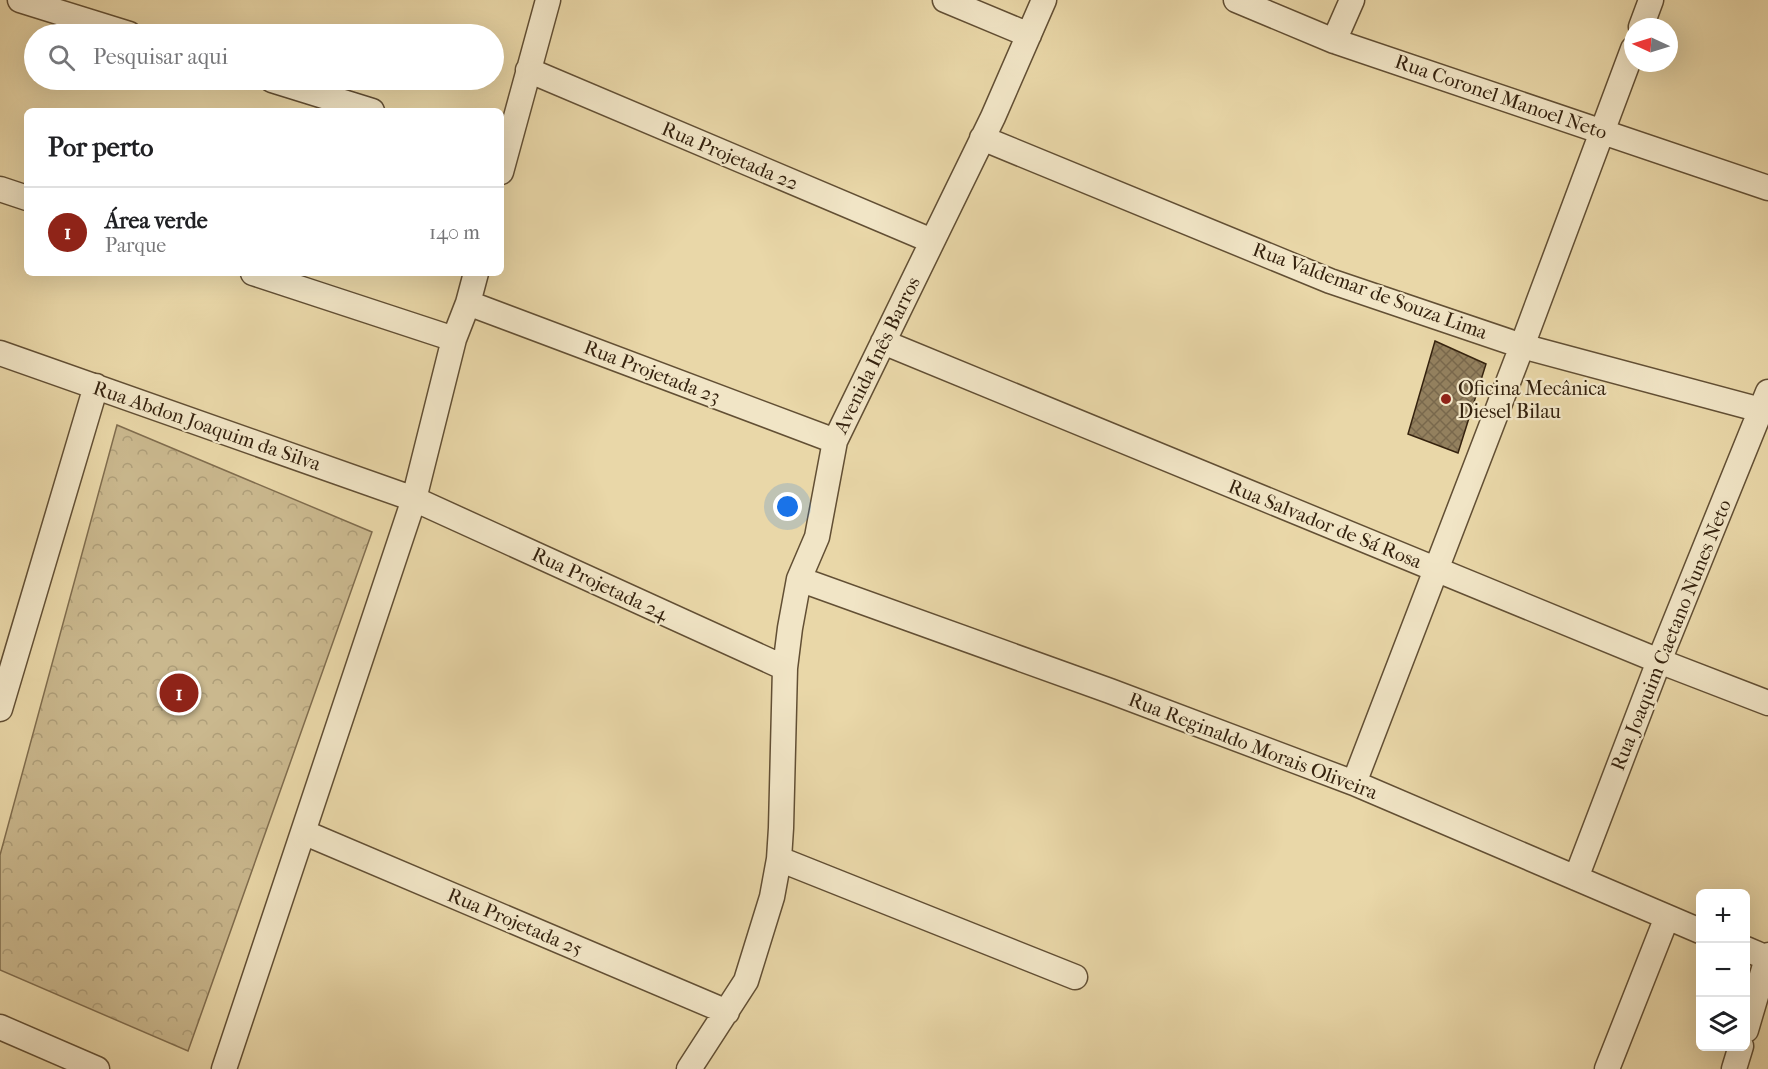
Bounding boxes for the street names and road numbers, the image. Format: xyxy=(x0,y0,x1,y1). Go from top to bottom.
street label: Rua Coronel Manoel Neto xyxy=(1392,50,1610,144)
street label: Rua Projetada 22 xyxy=(658,117,802,195)
street label: Rua Valdemar de Souza Lima xyxy=(1250,238,1491,344)
street label: Avenida Inês Barros xyxy=(829,273,925,438)
street label: Rua Projetada 23 xyxy=(581,335,723,409)
street label: Rua Abdon Joaquim da Silva xyxy=(90,376,325,476)
street label: Rua Salvador de Sá Rosa xyxy=(1225,475,1426,574)
street label: Rua Joaquim Caetano Nunes Neto xyxy=(1606,496,1736,774)
street label: Rua Projetada 24 xyxy=(528,542,673,626)
street label: Rua Reginaldo Morais Oliveira xyxy=(1125,688,1382,804)
street label: Rua Projetada 25 xyxy=(444,883,586,961)

